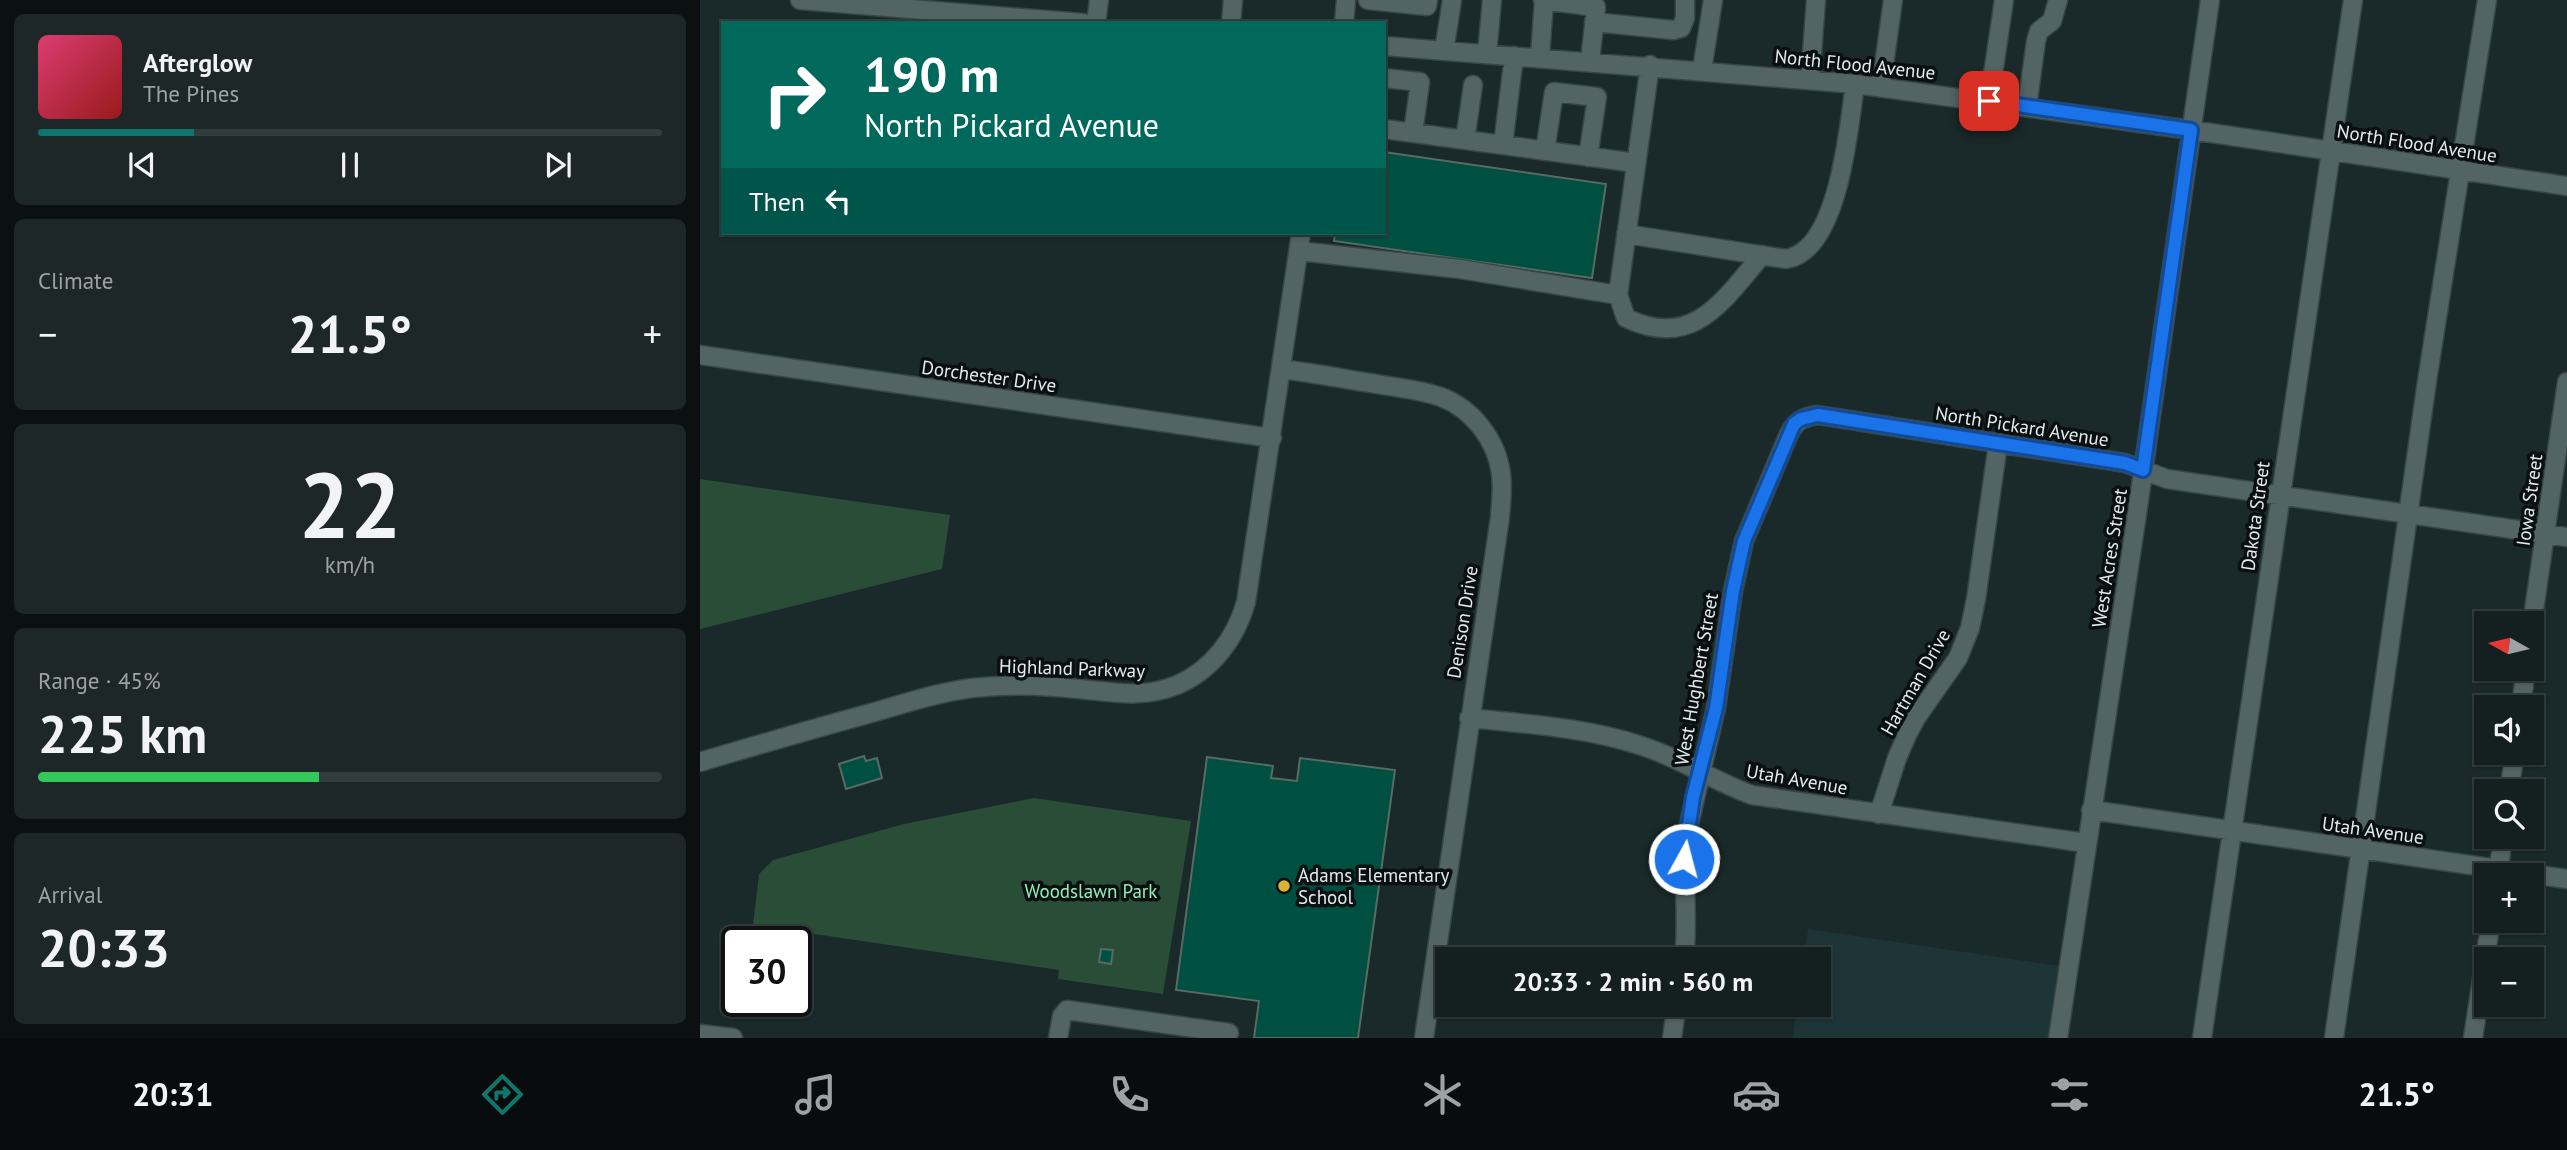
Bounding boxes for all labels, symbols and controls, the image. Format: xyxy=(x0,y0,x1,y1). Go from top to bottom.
text: 190 m xyxy=(864,42,999,106)
street label: North Flood Avenue xyxy=(1773,44,1937,84)
text: Afterglow xyxy=(143,46,252,79)
icon: right xyxy=(749,49,840,140)
pin xyxy=(1959,71,2019,131)
text: The Pines xyxy=(143,79,239,108)
icon: arrive xyxy=(1970,82,2008,120)
text: North Pickard Avenue xyxy=(864,104,1159,146)
street label: North Flood Avenue xyxy=(2335,119,2499,167)
icon: previous xyxy=(123,146,161,184)
icon: pause xyxy=(331,146,369,184)
icon: next xyxy=(539,146,577,184)
icon: left xyxy=(819,182,857,220)
text: Then xyxy=(749,185,805,218)
text: Climate xyxy=(38,266,113,295)
text: 21.5° xyxy=(288,300,412,367)
text: − xyxy=(38,309,57,358)
text: + xyxy=(643,309,662,358)
street label: Dorchester Drive xyxy=(920,355,1058,397)
street label: North Pickard Avenue xyxy=(1934,400,2110,452)
text: 22 xyxy=(298,445,402,563)
street label: Iowa Street xyxy=(2511,452,2547,547)
street label: Dakota Street xyxy=(2235,459,2275,572)
street label: West Acres Street xyxy=(2086,486,2132,629)
text: km/h xyxy=(325,550,375,579)
street label: Denison Drive xyxy=(1441,564,1483,680)
street label: West Hughbert Street xyxy=(1669,590,1723,767)
north arrow xyxy=(2474,611,2544,681)
map controls xyxy=(2474,611,2544,1017)
street label: Hartman Drive xyxy=(1875,625,1955,739)
street label: Highland Parkway xyxy=(998,653,1146,683)
text: Range · 45% xyxy=(38,666,161,695)
button: sound xyxy=(2474,695,2544,765)
text: 225 km xyxy=(38,700,207,767)
street label: Utah Avenue xyxy=(1744,758,1850,800)
button: search xyxy=(2474,779,2544,849)
street label: Utah Avenue xyxy=(2321,811,2425,849)
position arrow xyxy=(1647,822,1721,896)
place label: Adams Elementary School xyxy=(1298,863,1449,909)
button: + xyxy=(2474,863,2544,933)
marker: Adams Elementary School xyxy=(1276,878,1292,894)
park label: Woodslawn Park xyxy=(1025,879,1157,903)
text: Arrival xyxy=(38,880,102,909)
text: 20:33 xyxy=(38,914,170,981)
speed limit sign: 30 xyxy=(721,926,812,1017)
button: − xyxy=(2474,947,2544,1017)
text: 20:33 · 2 min · 560 m xyxy=(1513,965,1753,998)
icon: directions xyxy=(478,1070,527,1119)
icon: music xyxy=(791,1070,840,1119)
icon: phone xyxy=(1105,1070,1154,1119)
icon: climate xyxy=(1418,1070,1467,1119)
icon: car xyxy=(1732,1070,1781,1119)
icon: filters xyxy=(2045,1070,2094,1119)
text: 20:31 xyxy=(132,1073,213,1115)
text: 21.5° xyxy=(2358,1073,2435,1115)

